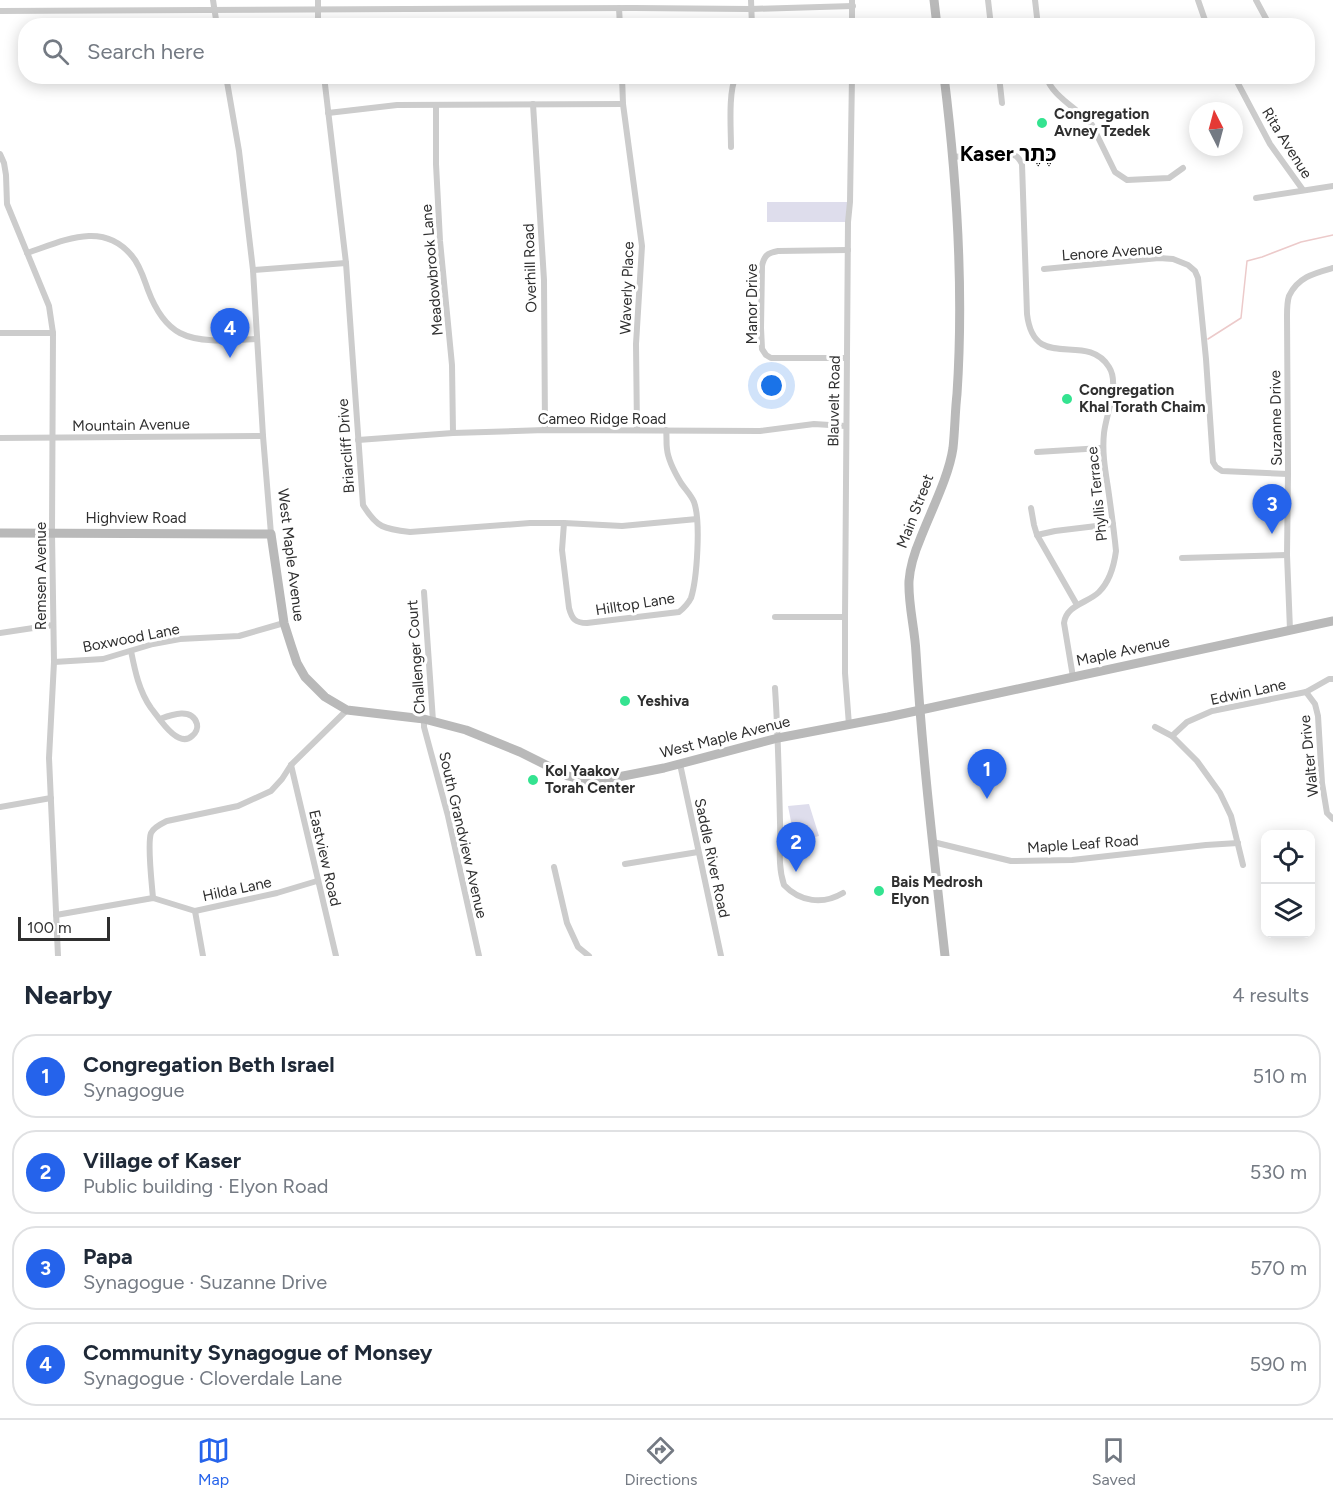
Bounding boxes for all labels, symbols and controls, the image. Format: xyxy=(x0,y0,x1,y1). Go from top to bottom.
search box xyxy=(18,18,1315,84)
icon: search xyxy=(39,35,72,68)
text: Search here xyxy=(87,38,205,65)
north arrow xyxy=(1189,102,1243,156)
street label: Rita Avenue xyxy=(1258,104,1316,182)
place label: Congregation Avney Tzedek xyxy=(1054,105,1150,140)
marker: Congregation Avney Tzedek xyxy=(1035,116,1049,130)
district label: Kaser כֶּתֶר xyxy=(960,141,1056,167)
street label: Meadowbrook Lane xyxy=(417,204,447,336)
street label: Overhill Road xyxy=(519,223,541,313)
street label: Lenore Avenue xyxy=(1061,240,1163,264)
street label: Waverly Place xyxy=(616,241,638,335)
street label: Manor Drive xyxy=(743,264,761,344)
pin: 4 xyxy=(210,308,250,358)
street label: Blauvelt Road xyxy=(824,355,844,447)
street label: Suzanne Drive xyxy=(1266,370,1286,466)
your location xyxy=(757,371,786,400)
place label: Congregation Khal Torath Chaim xyxy=(1079,381,1206,416)
marker: Congregation Khal Torath Chaim xyxy=(1060,392,1074,406)
street label: Briarcliff Drive xyxy=(334,398,358,494)
street label: Cameo Ridge Road xyxy=(538,410,666,428)
street label: Mountain Avenue xyxy=(72,415,190,435)
street label: Phyllis Terrace xyxy=(1083,446,1111,542)
street label: Main Street xyxy=(893,471,937,551)
pin: 3 xyxy=(1252,484,1292,534)
street label: West Maple Avenue xyxy=(274,488,308,622)
street label: Highview Road xyxy=(85,509,187,527)
street label: Remsen Avenue xyxy=(32,522,50,630)
street label: Hilltop Lane xyxy=(594,589,676,619)
street label: Challenger Court xyxy=(403,599,429,715)
street label: Boxwood Lane xyxy=(81,620,181,656)
street label: Maple Avenue xyxy=(1075,632,1171,670)
street label: Edwin Lane xyxy=(1208,675,1288,709)
place label: Yeshiva xyxy=(637,692,689,710)
marker: Yeshiva xyxy=(618,694,632,708)
street label: West Maple Avenue xyxy=(658,712,792,762)
street label: Walter Drive xyxy=(1296,714,1322,798)
street label: South Grandview Avenue xyxy=(435,750,491,920)
pin: 1 xyxy=(968,750,1006,799)
place label: Kol Yaakov Torah Center xyxy=(545,762,635,797)
marker: Kol Yaakov Torah Center xyxy=(526,773,540,787)
street label: Saddle River Road xyxy=(691,797,733,919)
street label: Eastview Road xyxy=(305,808,345,908)
pin: 2 xyxy=(776,822,816,872)
map controls xyxy=(1261,830,1315,938)
button: locate xyxy=(1261,830,1315,884)
street label: Maple Leaf Road xyxy=(1027,831,1139,857)
street label: Hilda Lane xyxy=(201,873,273,905)
place label: Bais Medrosh Elyon xyxy=(891,873,983,908)
marker: Bais Medrosh Elyon xyxy=(872,884,886,898)
button: layers xyxy=(1261,884,1315,938)
scale bar xyxy=(18,914,110,942)
text: 100 m xyxy=(27,918,72,937)
text: Nearby xyxy=(24,979,112,1011)
text: 4 results xyxy=(1232,983,1309,1007)
text: Congregation Beth Israel xyxy=(83,1051,335,1078)
text: 1 xyxy=(41,1064,50,1088)
text: 510 m xyxy=(1252,1064,1307,1088)
text: Synagogue xyxy=(83,1078,184,1102)
text: Village of Kaser xyxy=(83,1147,241,1174)
text: 2 xyxy=(40,1160,51,1184)
text: 530 m xyxy=(1250,1160,1307,1184)
text: Public building · Elyon Road xyxy=(83,1174,329,1198)
text: Papa xyxy=(83,1243,133,1270)
text: 3 xyxy=(40,1256,51,1280)
text: 570 m xyxy=(1250,1256,1307,1280)
text: Synagogue · Suzanne Drive xyxy=(83,1270,327,1294)
text: Community Synagogue of Monsey xyxy=(83,1339,432,1366)
text: 4 xyxy=(39,1352,52,1376)
text: 590 m xyxy=(1249,1352,1307,1376)
text: Synagogue · Cloverdale Lane xyxy=(83,1366,342,1390)
tab: Map xyxy=(197,1434,230,1489)
tab: Directions xyxy=(624,1434,697,1489)
tab: Saved xyxy=(1092,1434,1136,1489)

